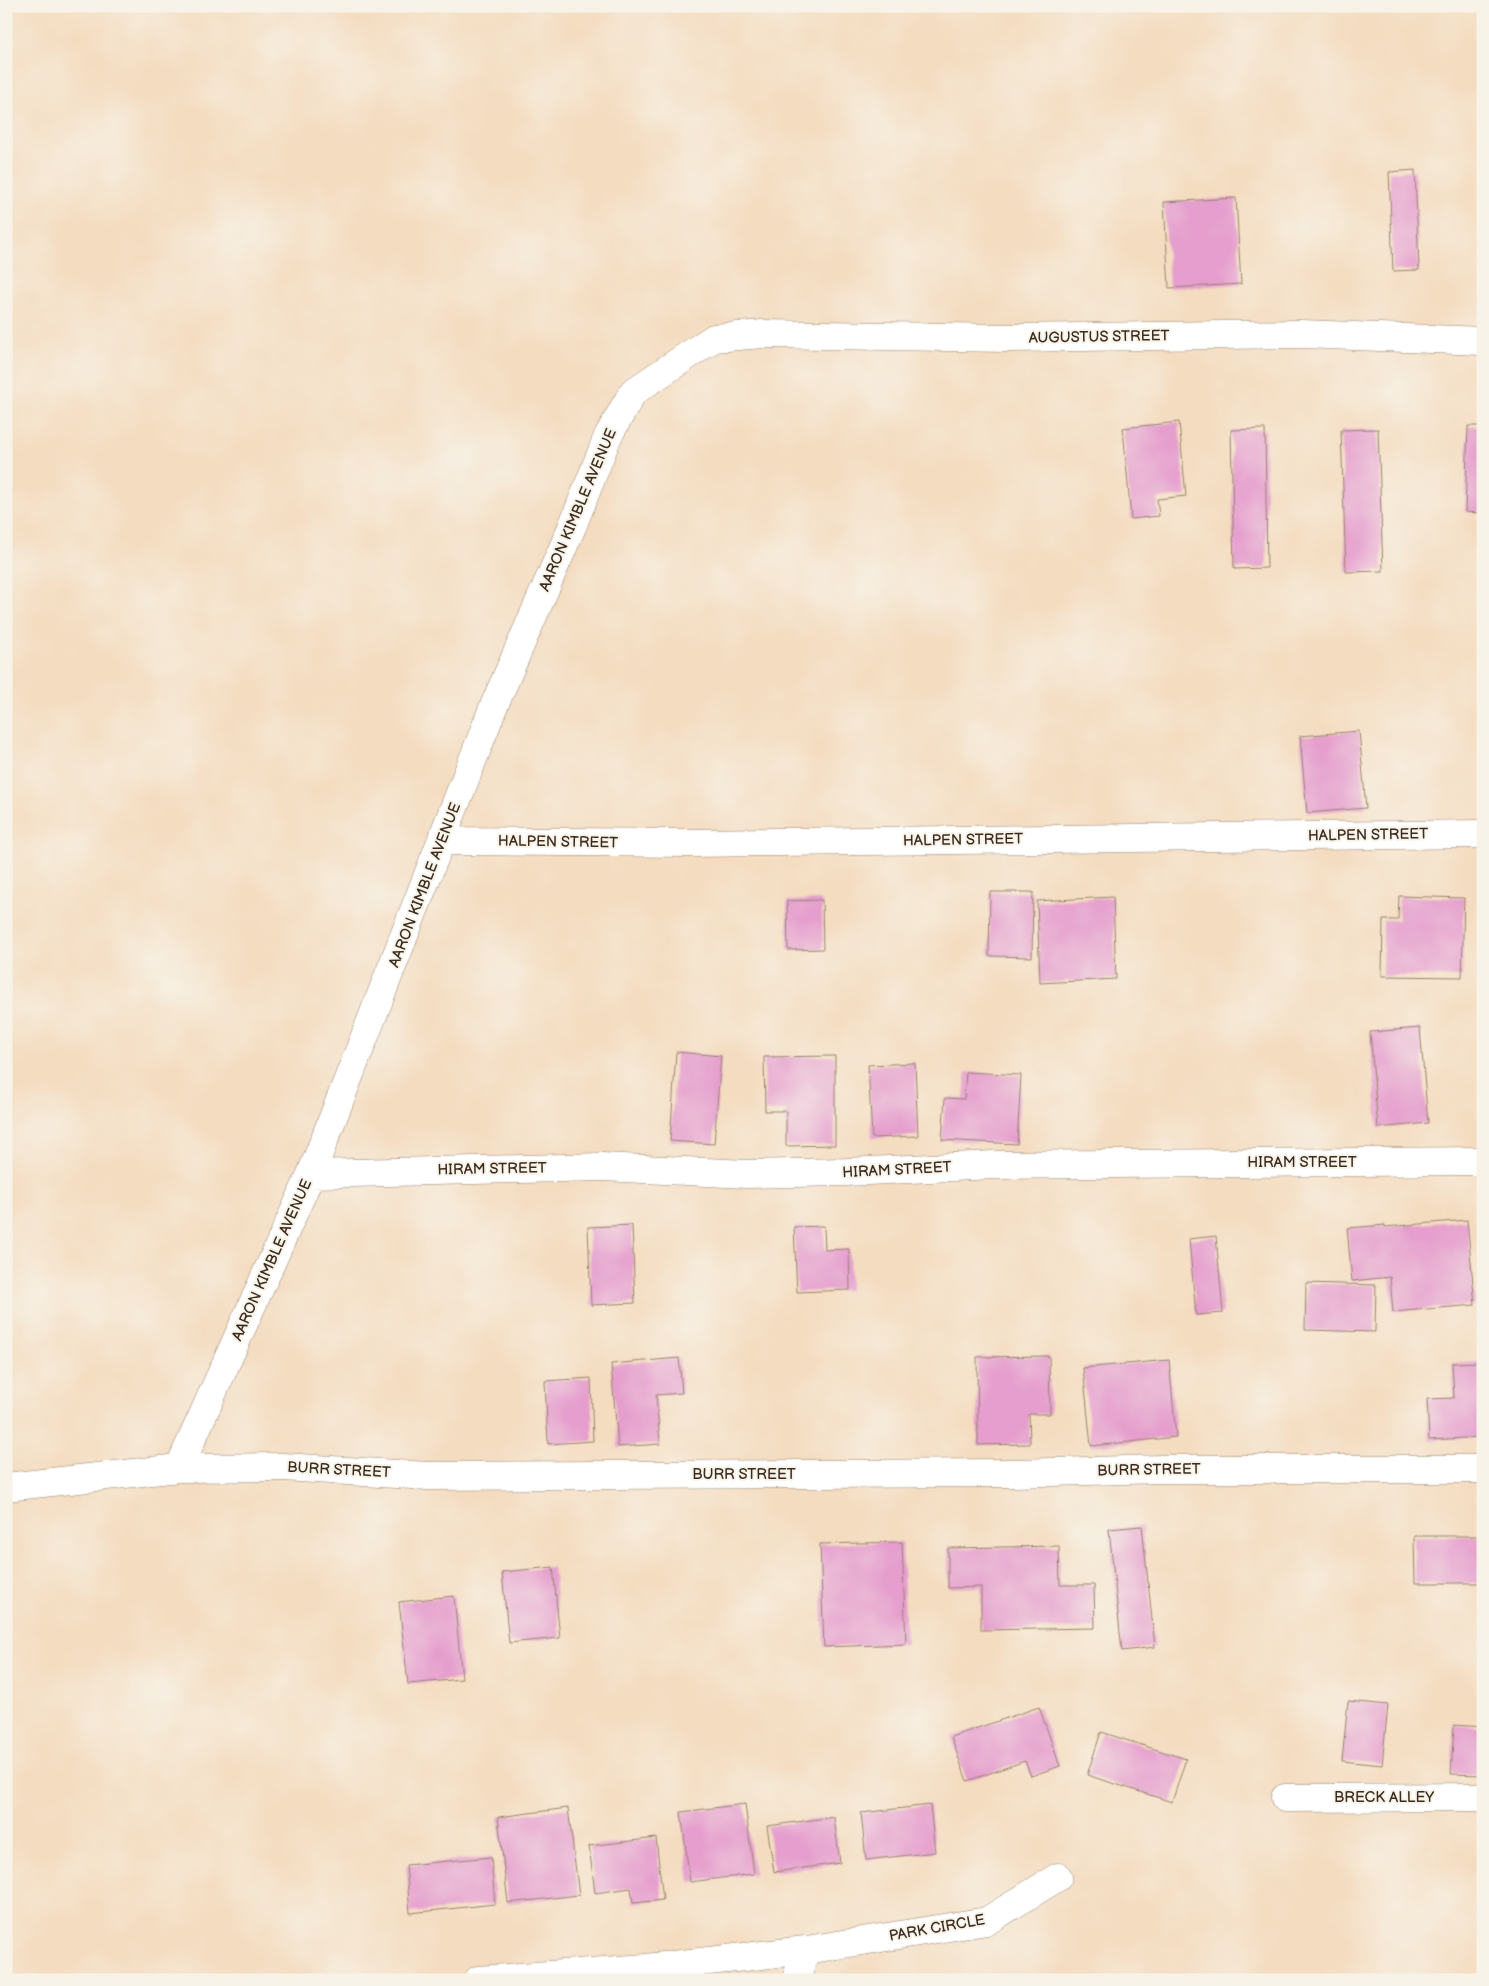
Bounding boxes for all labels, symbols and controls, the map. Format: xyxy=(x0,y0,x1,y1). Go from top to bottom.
street label: AUGUSTUS STREET xyxy=(1028,326,1170,348)
street label: AARON KIMBLE AVENUE xyxy=(535,426,621,594)
street label: AARON KIMBLE AVENUE xyxy=(385,800,465,970)
street label: HALPEN STREET xyxy=(1308,824,1428,846)
street label: HALPEN STREET xyxy=(903,829,1023,851)
street label: HALPEN STREET xyxy=(498,831,618,853)
street label: HIRAM STREET xyxy=(1247,1153,1357,1172)
street label: HIRAM STREET xyxy=(842,1158,952,1182)
street label: HIRAM STREET xyxy=(437,1159,547,1179)
street label: AARON KIMBLE AVENUE xyxy=(228,1176,316,1344)
street label: BURR STREET xyxy=(287,1458,391,1482)
street label: BURR STREET xyxy=(1097,1460,1201,1480)
street label: BURR STREET xyxy=(692,1465,796,1484)
street label: BRECK ALLEY xyxy=(1334,1788,1434,1807)
street label: PARK CIRCLE xyxy=(888,1910,987,1946)

